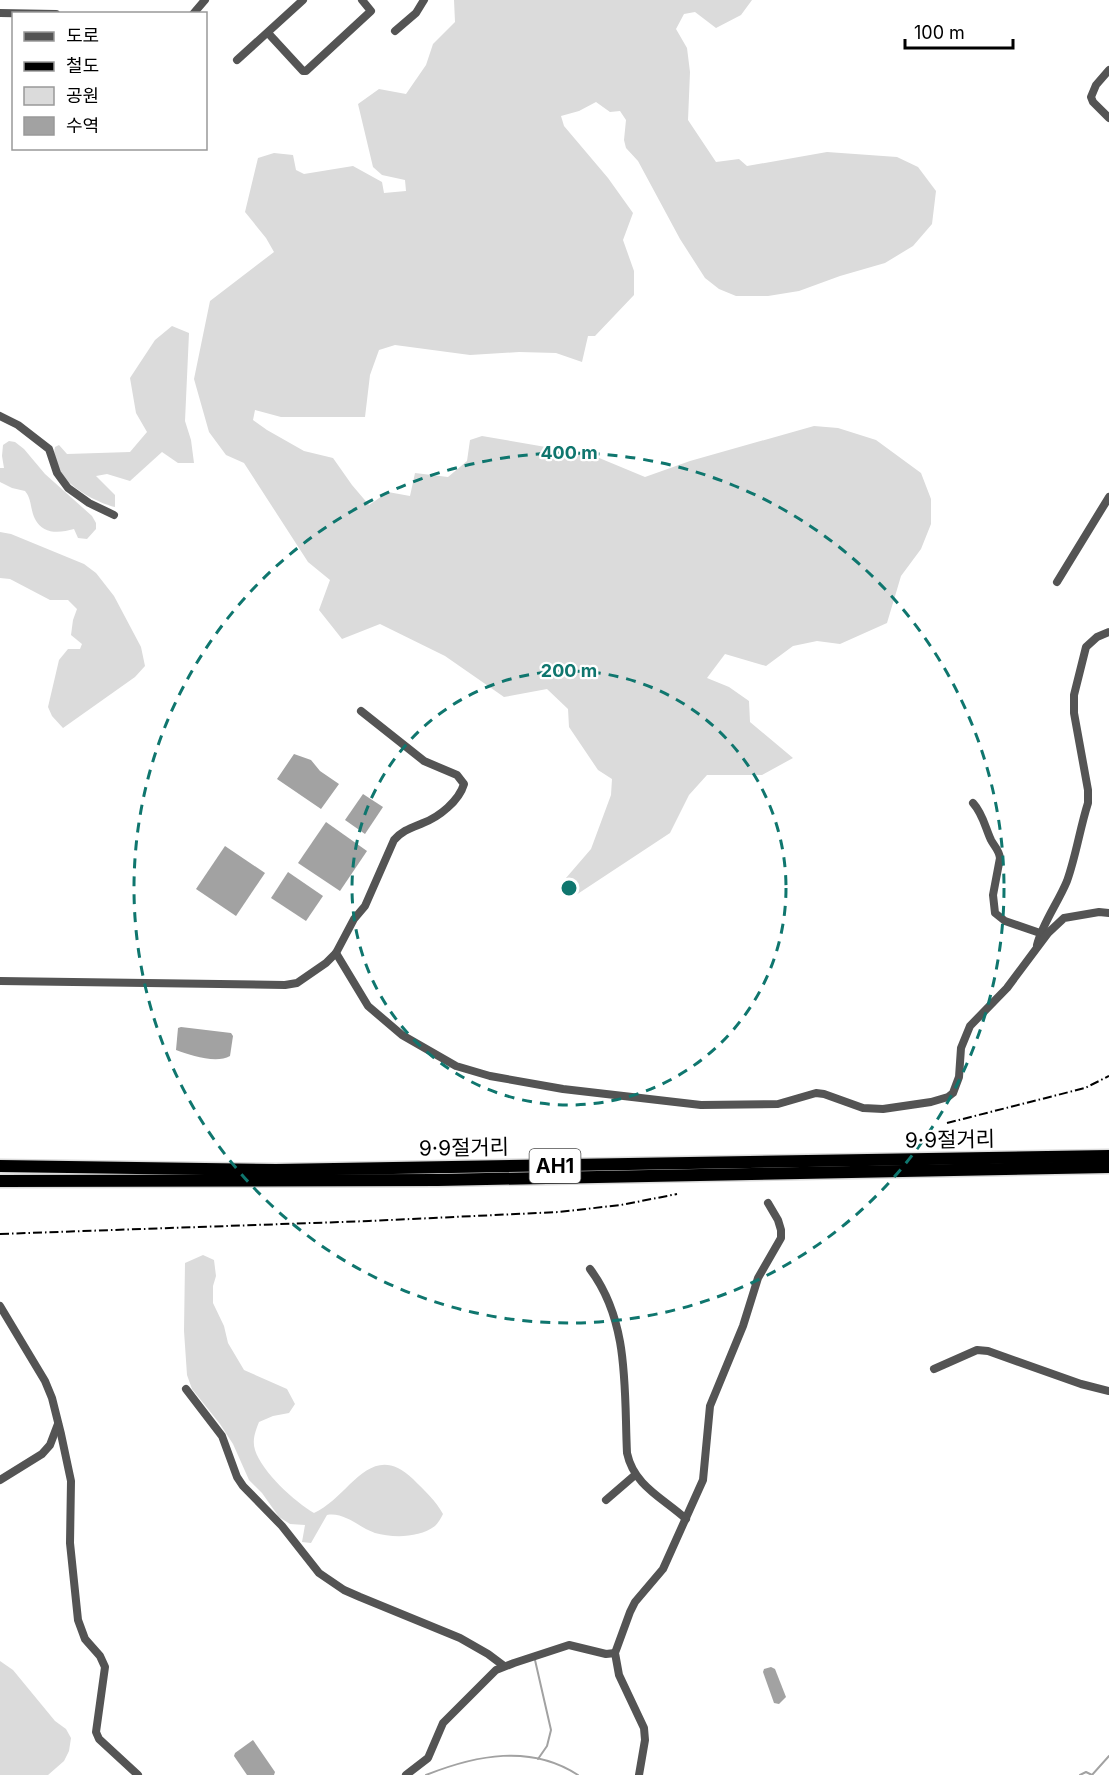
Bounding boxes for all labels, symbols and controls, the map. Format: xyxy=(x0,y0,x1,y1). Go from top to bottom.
legend xyxy=(12,12,207,150)
scale bar xyxy=(905,12,1013,50)
text: 100 m xyxy=(914,22,965,43)
text: 도로 xyxy=(66,25,99,46)
text: 철도 xyxy=(66,55,99,76)
text: 공원 xyxy=(66,85,99,106)
text: 수역 xyxy=(66,115,99,136)
text: 400 m xyxy=(540,442,598,463)
text: 200 m xyxy=(541,660,597,681)
centre of rings xyxy=(559,878,579,898)
street label: 9·9절거리 xyxy=(905,1126,995,1153)
street label: 9·9절거리 xyxy=(419,1134,509,1161)
road number: AH1 xyxy=(530,1149,580,1183)

